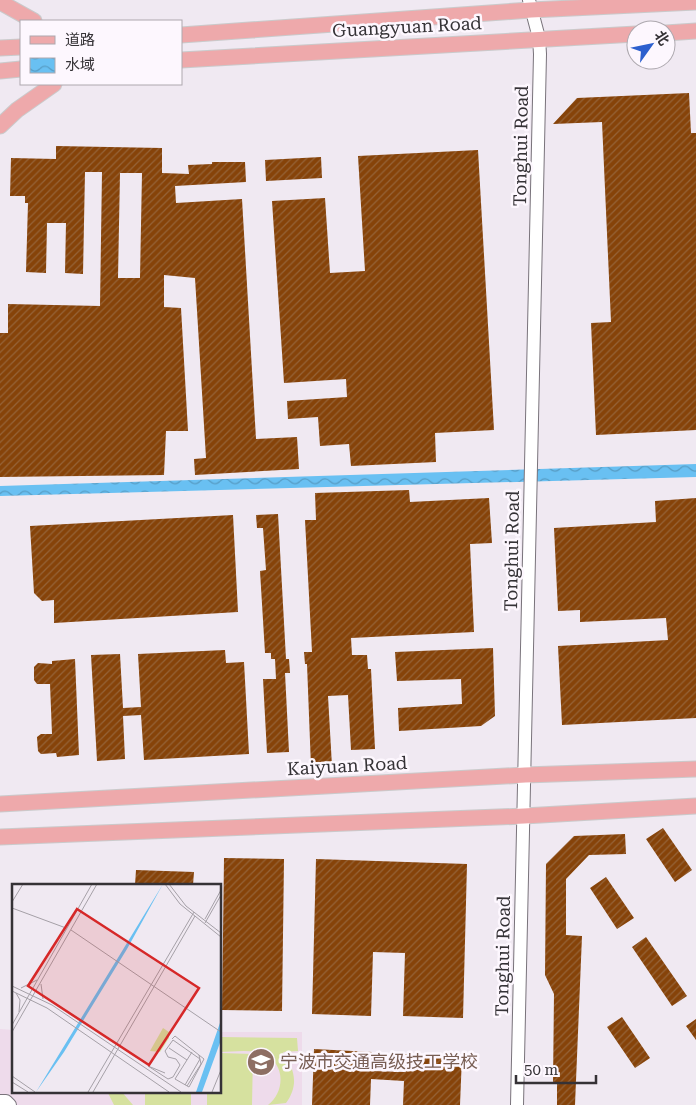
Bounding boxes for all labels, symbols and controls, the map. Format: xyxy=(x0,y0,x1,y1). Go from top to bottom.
street label: Guangyuan Road xyxy=(332,12,483,41)
legend xyxy=(20,20,182,85)
north arrow xyxy=(626,20,676,70)
text: 北 xyxy=(651,28,672,48)
text: 道路 xyxy=(65,31,95,49)
text: 水域 xyxy=(65,56,95,74)
street label: Tonghui Road xyxy=(509,85,532,207)
street label: Tonghui Road xyxy=(500,490,523,612)
street label: Kaiyuan Road xyxy=(286,752,408,779)
inset map xyxy=(12,884,221,1092)
street label: Tonghui Road xyxy=(491,895,514,1017)
school or university icon: 宁波市交通高级技工学校 xyxy=(246,1047,276,1077)
place label: 宁波市交通高级技工学校 xyxy=(280,1051,478,1072)
scale bar xyxy=(516,1052,596,1084)
text: 50 m xyxy=(524,1061,559,1079)

